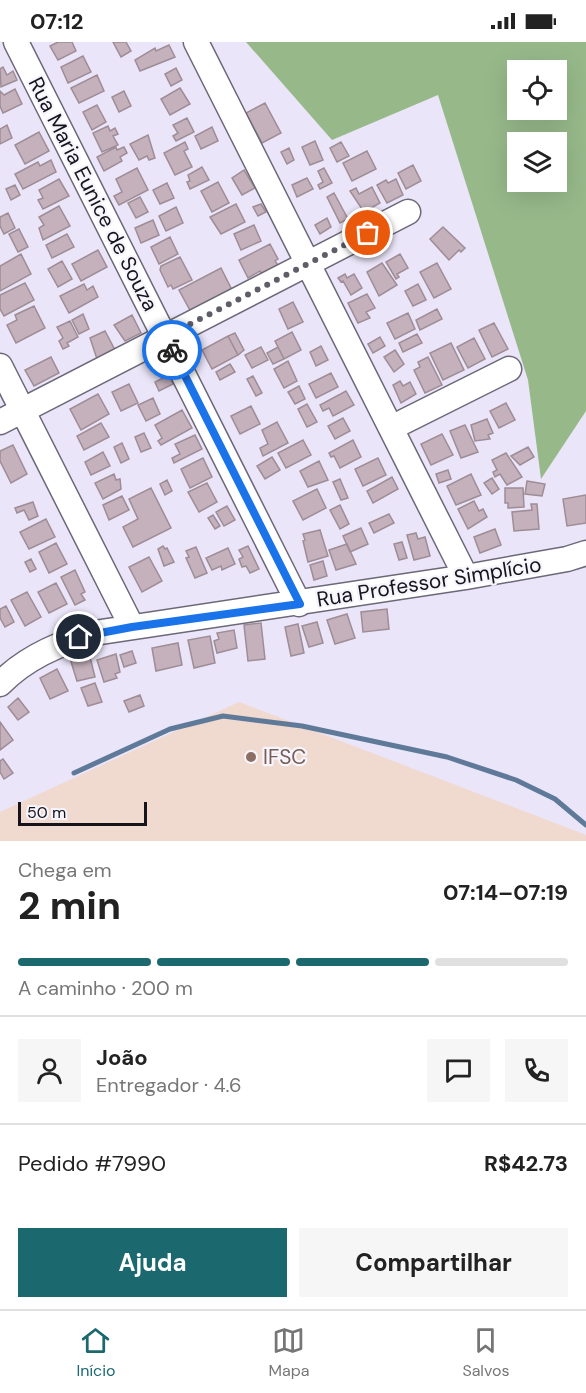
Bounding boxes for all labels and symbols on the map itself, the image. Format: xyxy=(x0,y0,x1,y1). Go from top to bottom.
street label: Rua Maria Eunice de Souza xyxy=(22,72,164,316)
pin xyxy=(342,207,393,258)
courier xyxy=(142,320,202,380)
street label: Rua Professor Simplício xyxy=(315,550,543,614)
pin xyxy=(53,611,104,662)
place label: IFSC xyxy=(263,743,306,771)
marker: IFSC xyxy=(244,750,258,764)
scale bar xyxy=(18,799,147,826)

